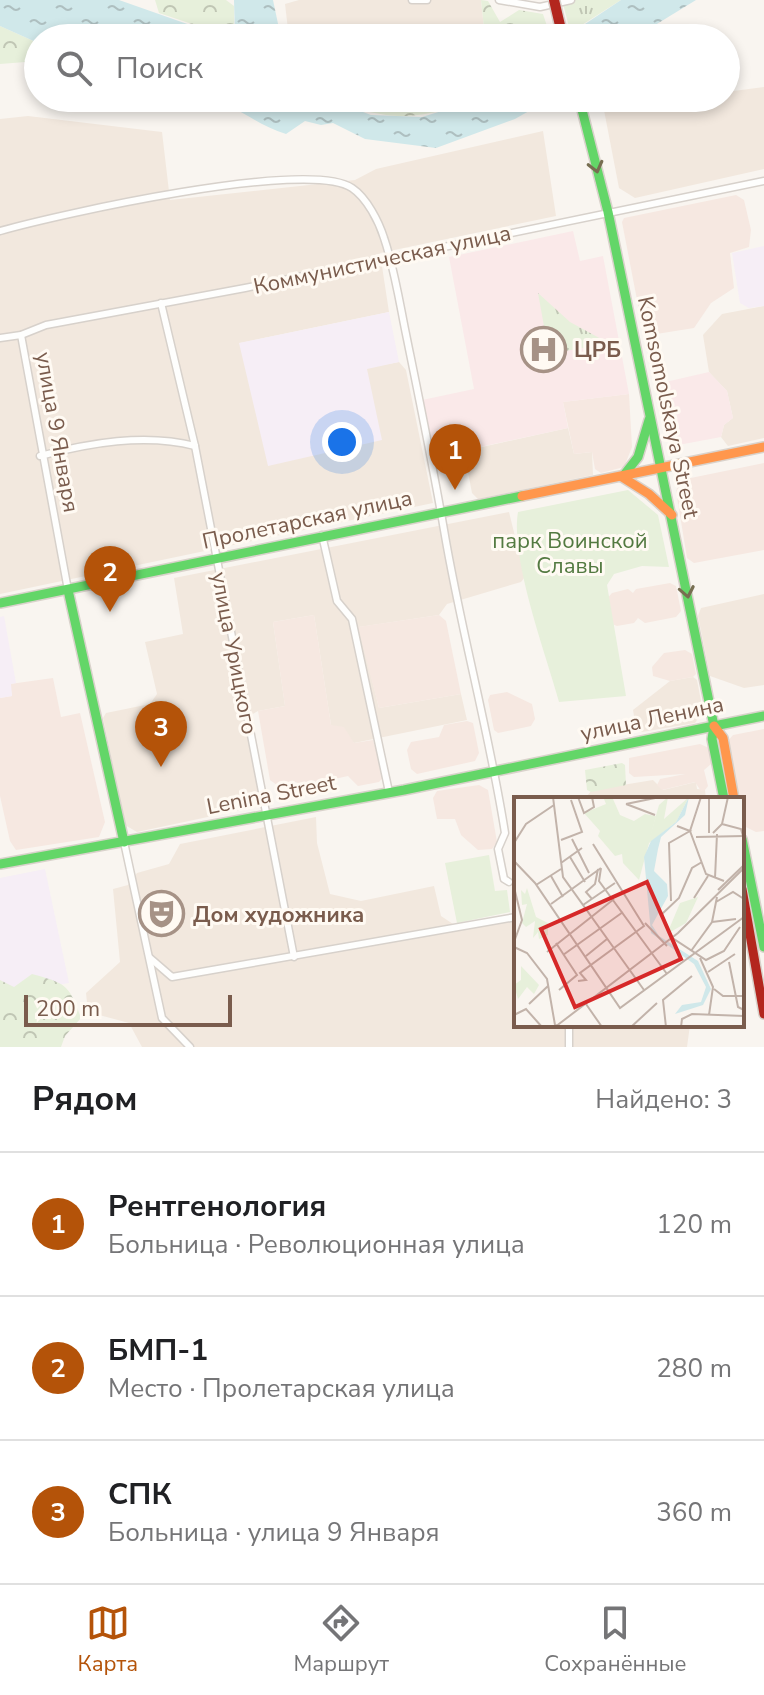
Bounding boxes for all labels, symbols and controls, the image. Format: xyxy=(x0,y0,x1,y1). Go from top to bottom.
search box xyxy=(24,24,740,112)
icon: search xyxy=(52,46,96,90)
text: Поиск xyxy=(116,48,203,89)
one-way arrow xyxy=(587,159,604,173)
street label: Коммунистическая улица xyxy=(251,218,514,302)
street label: Komsomolskaya Street xyxy=(630,293,706,521)
hospital icon: ЦРБ xyxy=(519,325,567,373)
place label: ЦРБ xyxy=(574,335,621,365)
street label: улица 9 Января xyxy=(28,350,86,515)
your location xyxy=(322,422,362,462)
pin: 1 xyxy=(429,424,481,490)
street label: Пролетарская улица xyxy=(200,483,415,557)
park label: парк Воинской Славы xyxy=(492,526,648,581)
pin: 2 xyxy=(84,546,136,612)
street label: улица Урицкого xyxy=(204,569,264,737)
one-way arrow xyxy=(678,584,695,598)
street label: улица Ленина xyxy=(578,689,727,749)
pin: 3 xyxy=(135,701,187,767)
street label: Lenina Street xyxy=(204,768,339,822)
inset map xyxy=(514,797,744,1027)
theatre icon: Дом художника xyxy=(138,890,186,938)
place label: Дом художника xyxy=(193,900,364,930)
scale bar xyxy=(24,991,232,1027)
text: 200 m xyxy=(36,994,100,1024)
text: Рядом xyxy=(32,1076,138,1122)
text: Найдено: 3 xyxy=(595,1082,732,1117)
text: Рентгенология xyxy=(108,1186,326,1227)
text: 1 xyxy=(50,1207,66,1242)
text: 120 m xyxy=(656,1207,732,1242)
text: Больница · Революционная улица xyxy=(108,1227,525,1262)
text: БМП-1 xyxy=(108,1330,208,1371)
text: 2 xyxy=(50,1351,66,1386)
text: 280 m xyxy=(656,1351,732,1386)
text: Место · Пролетарская улица xyxy=(108,1371,455,1406)
text: СПК xyxy=(108,1474,172,1515)
text: 3 xyxy=(50,1495,66,1530)
text: 360 m xyxy=(656,1495,732,1530)
text: Больница · улица 9 Января xyxy=(108,1515,440,1550)
tab: Карта xyxy=(78,1601,138,1679)
tab: Маршрут xyxy=(293,1601,389,1679)
tab: Сохранённые xyxy=(544,1601,686,1679)

